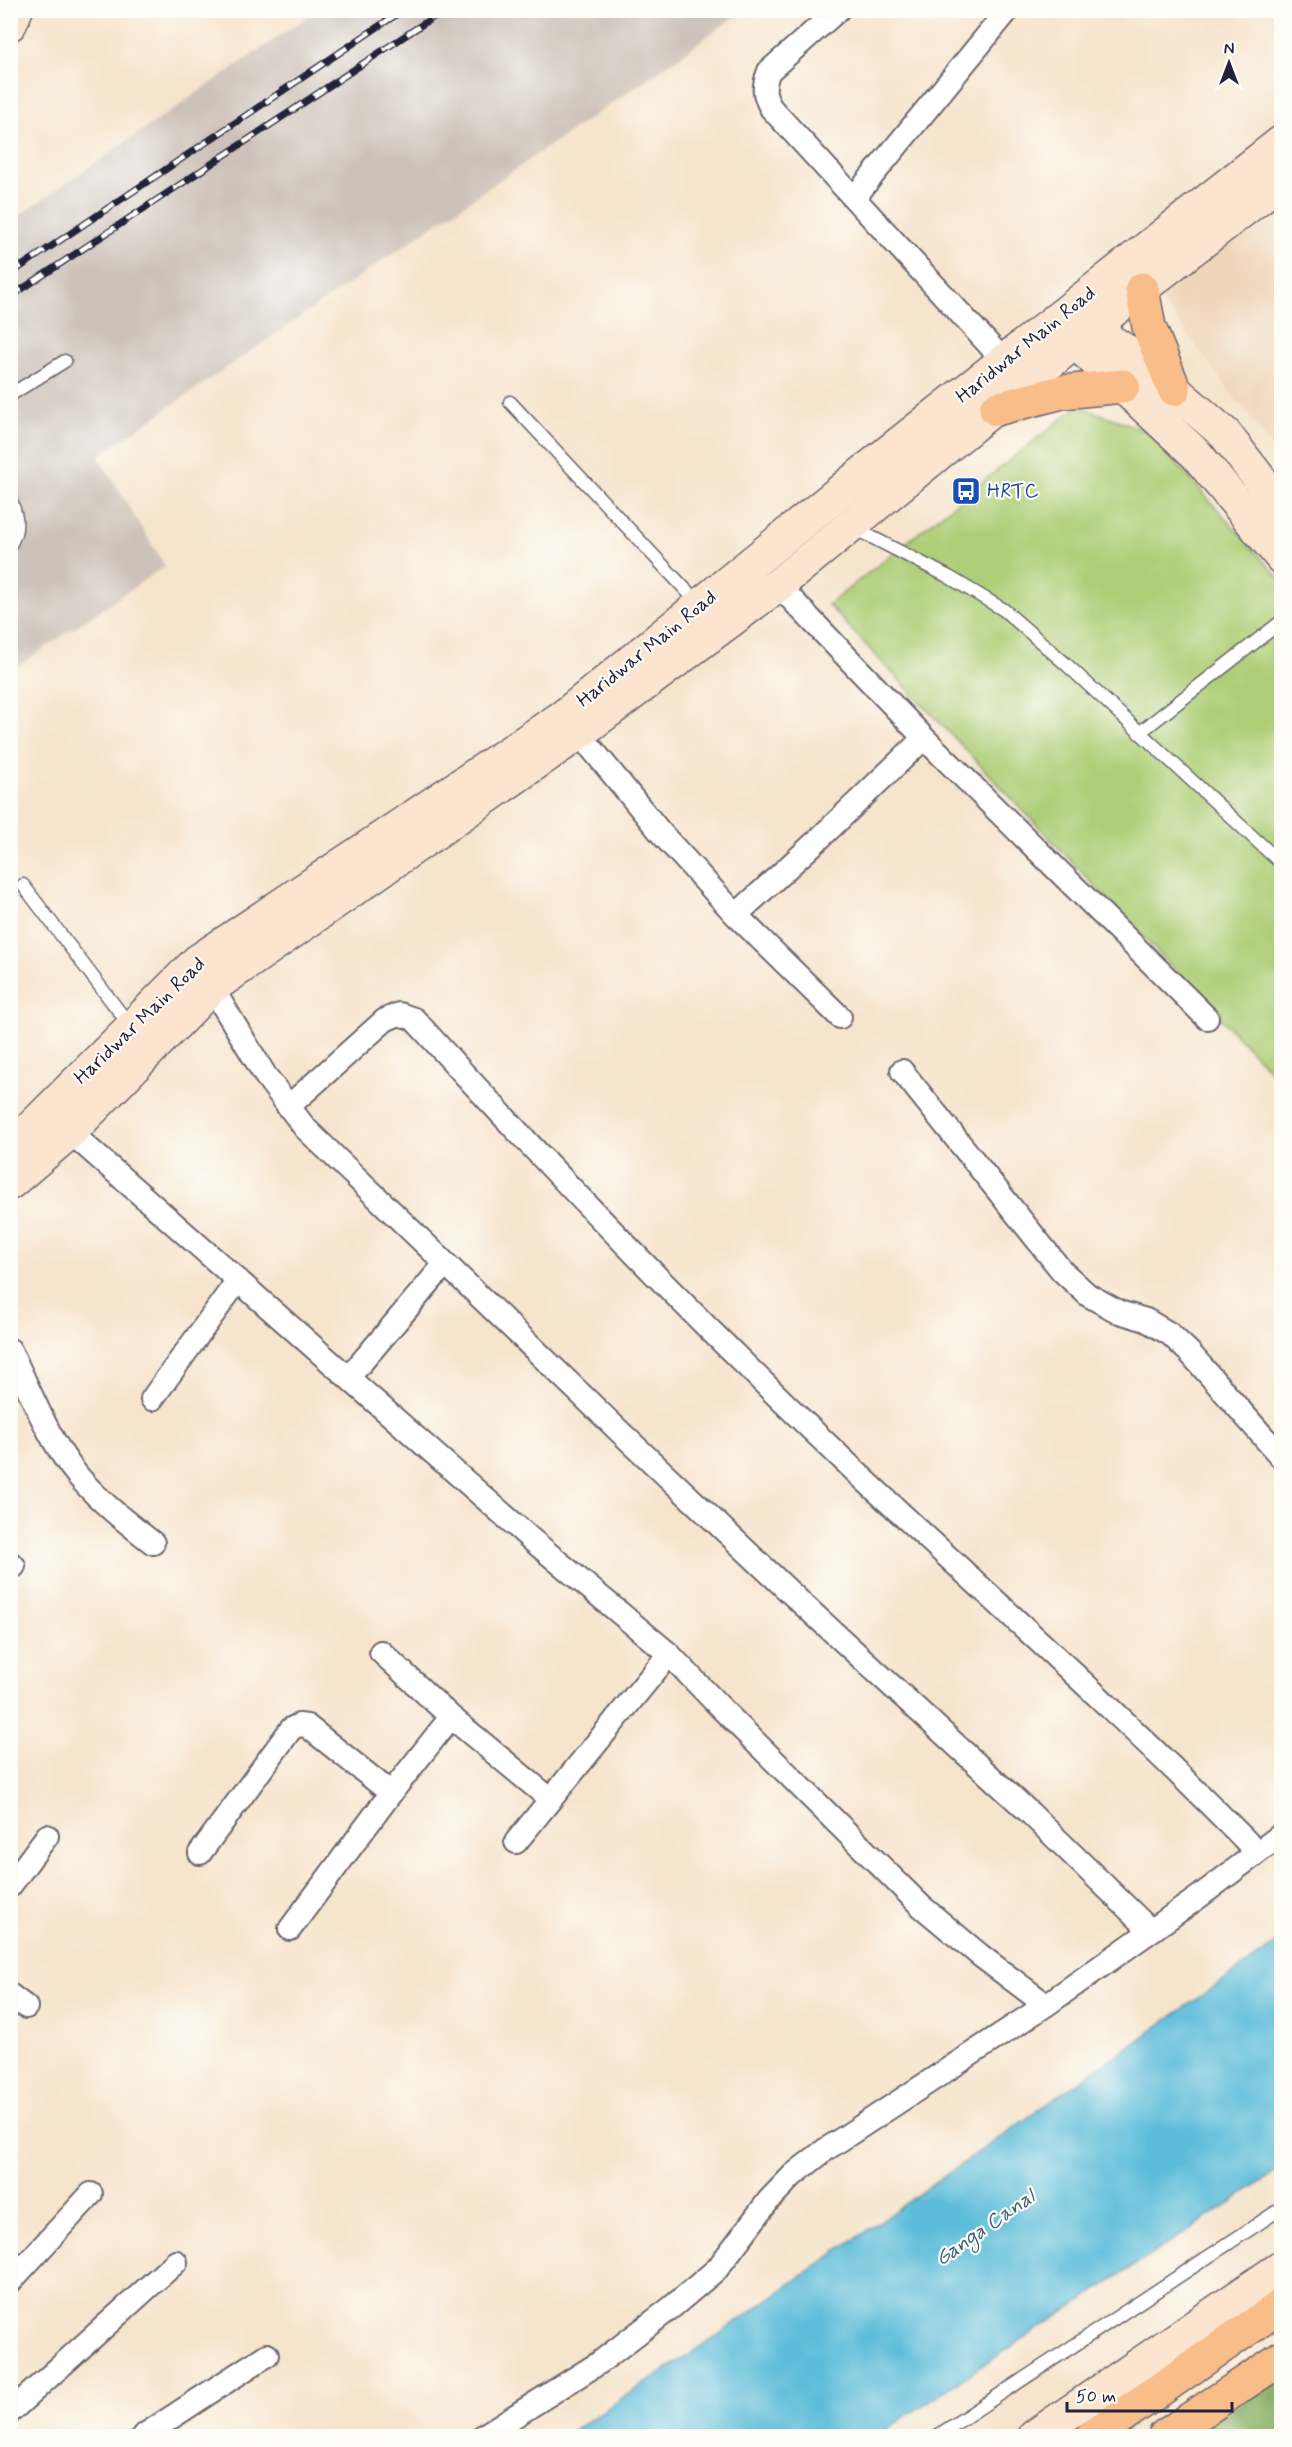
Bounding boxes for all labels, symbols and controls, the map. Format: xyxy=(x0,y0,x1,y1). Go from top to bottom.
north arrow xyxy=(1199,33,1259,93)
text: N xyxy=(1224,39,1234,60)
street label: Haridwar Main Road xyxy=(950,280,1102,410)
bus stop icon: HRTC xyxy=(950,475,982,507)
place label: HRTC xyxy=(987,478,1039,505)
street label: Haridwar Main Road xyxy=(571,584,723,714)
street label: Haridwar Main Road xyxy=(68,951,212,1091)
water label: Ganga Canal xyxy=(929,2182,1044,2274)
scale bar xyxy=(1067,2375,1232,2413)
text: 50 m xyxy=(1076,2385,1116,2409)

